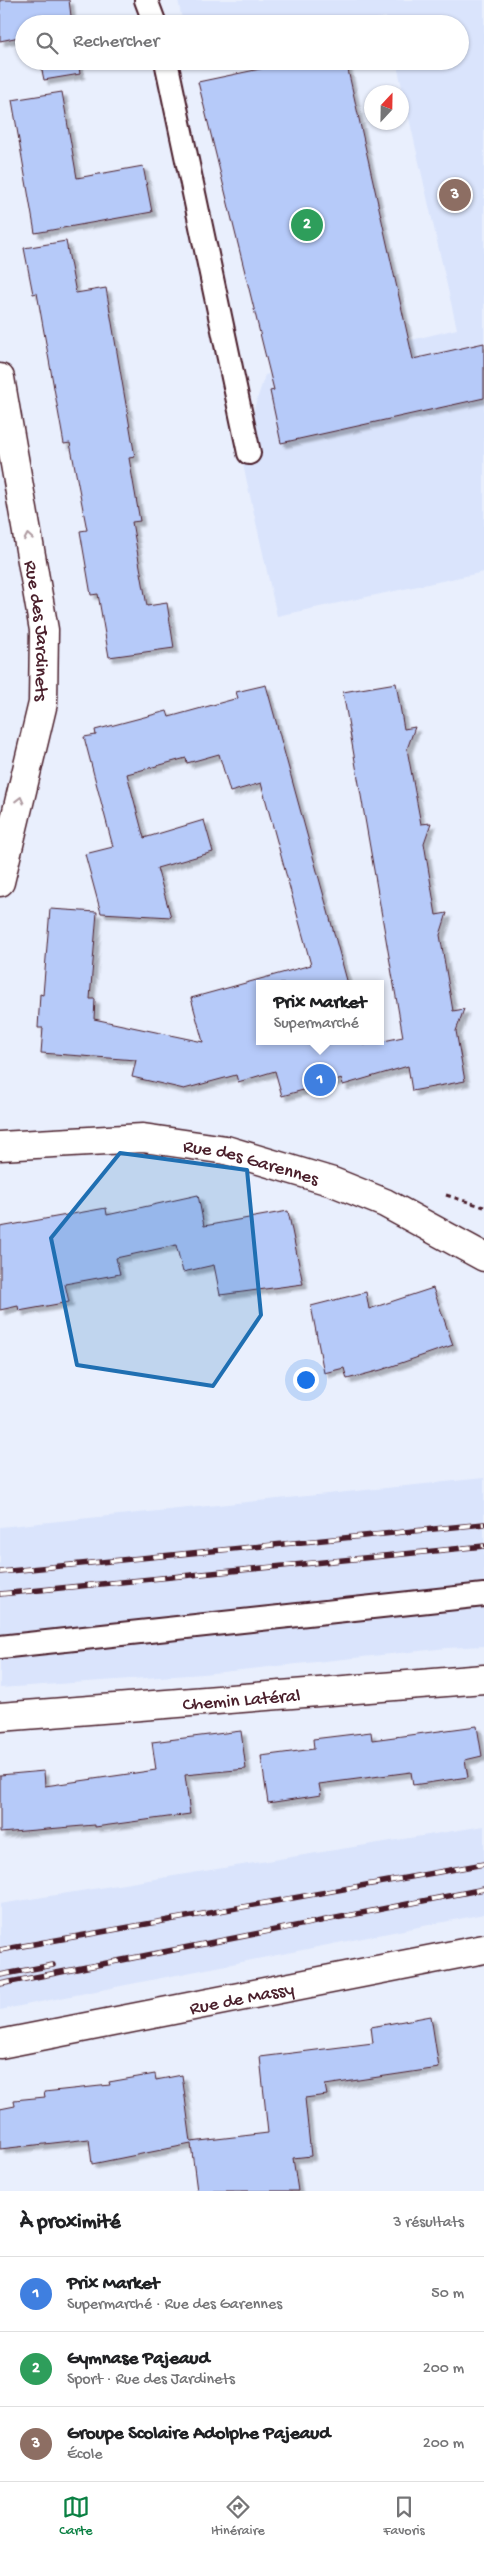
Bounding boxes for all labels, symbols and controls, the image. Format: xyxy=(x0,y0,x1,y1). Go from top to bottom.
search box xyxy=(15,15,469,70)
icon: search xyxy=(33,29,61,57)
text: Rechercher xyxy=(73,31,159,54)
north arrow xyxy=(364,85,409,130)
pin: 3 xyxy=(439,176,471,214)
pin: 2 xyxy=(291,206,323,244)
one-way arrow xyxy=(23,533,33,542)
street label: Rue des Jardinets xyxy=(17,559,53,702)
one-way arrow xyxy=(14,796,25,805)
popup xyxy=(256,980,384,1045)
text: Prix Market xyxy=(274,992,366,1015)
text: Supermarché xyxy=(274,1015,359,1034)
pin: 1 xyxy=(304,1061,336,1099)
street label: Rue des Garennes xyxy=(181,1136,322,1192)
your location xyxy=(293,1367,319,1393)
street label: Chemin Latéral xyxy=(182,1685,301,1718)
street label: Rue de Massy xyxy=(188,1978,297,2022)
text: À proximité xyxy=(20,2211,121,2236)
text: 3 résultats xyxy=(393,2214,464,2233)
text: Prix Market xyxy=(67,2273,159,2296)
text: 1 xyxy=(33,2285,39,2304)
text: 50 m xyxy=(431,2285,464,2304)
text: Supermarché · Rue des Garennes xyxy=(67,2296,282,2315)
text: Gymnase Pajeaud xyxy=(67,2348,210,2371)
text: 2 xyxy=(32,2360,40,2379)
text: 200 m xyxy=(423,2360,464,2379)
text: Sport · Rue des Jardinets xyxy=(67,2371,235,2390)
text: Groupe Scolaire Adolphe Pajeaud xyxy=(67,2423,330,2446)
text: 3 xyxy=(32,2435,40,2454)
text: 200 m xyxy=(423,2435,464,2454)
text: École xyxy=(67,2446,103,2465)
tab: Carte xyxy=(59,2493,92,2540)
tab: Itinéraire xyxy=(211,2493,265,2540)
tab: Favoris xyxy=(383,2493,425,2540)

